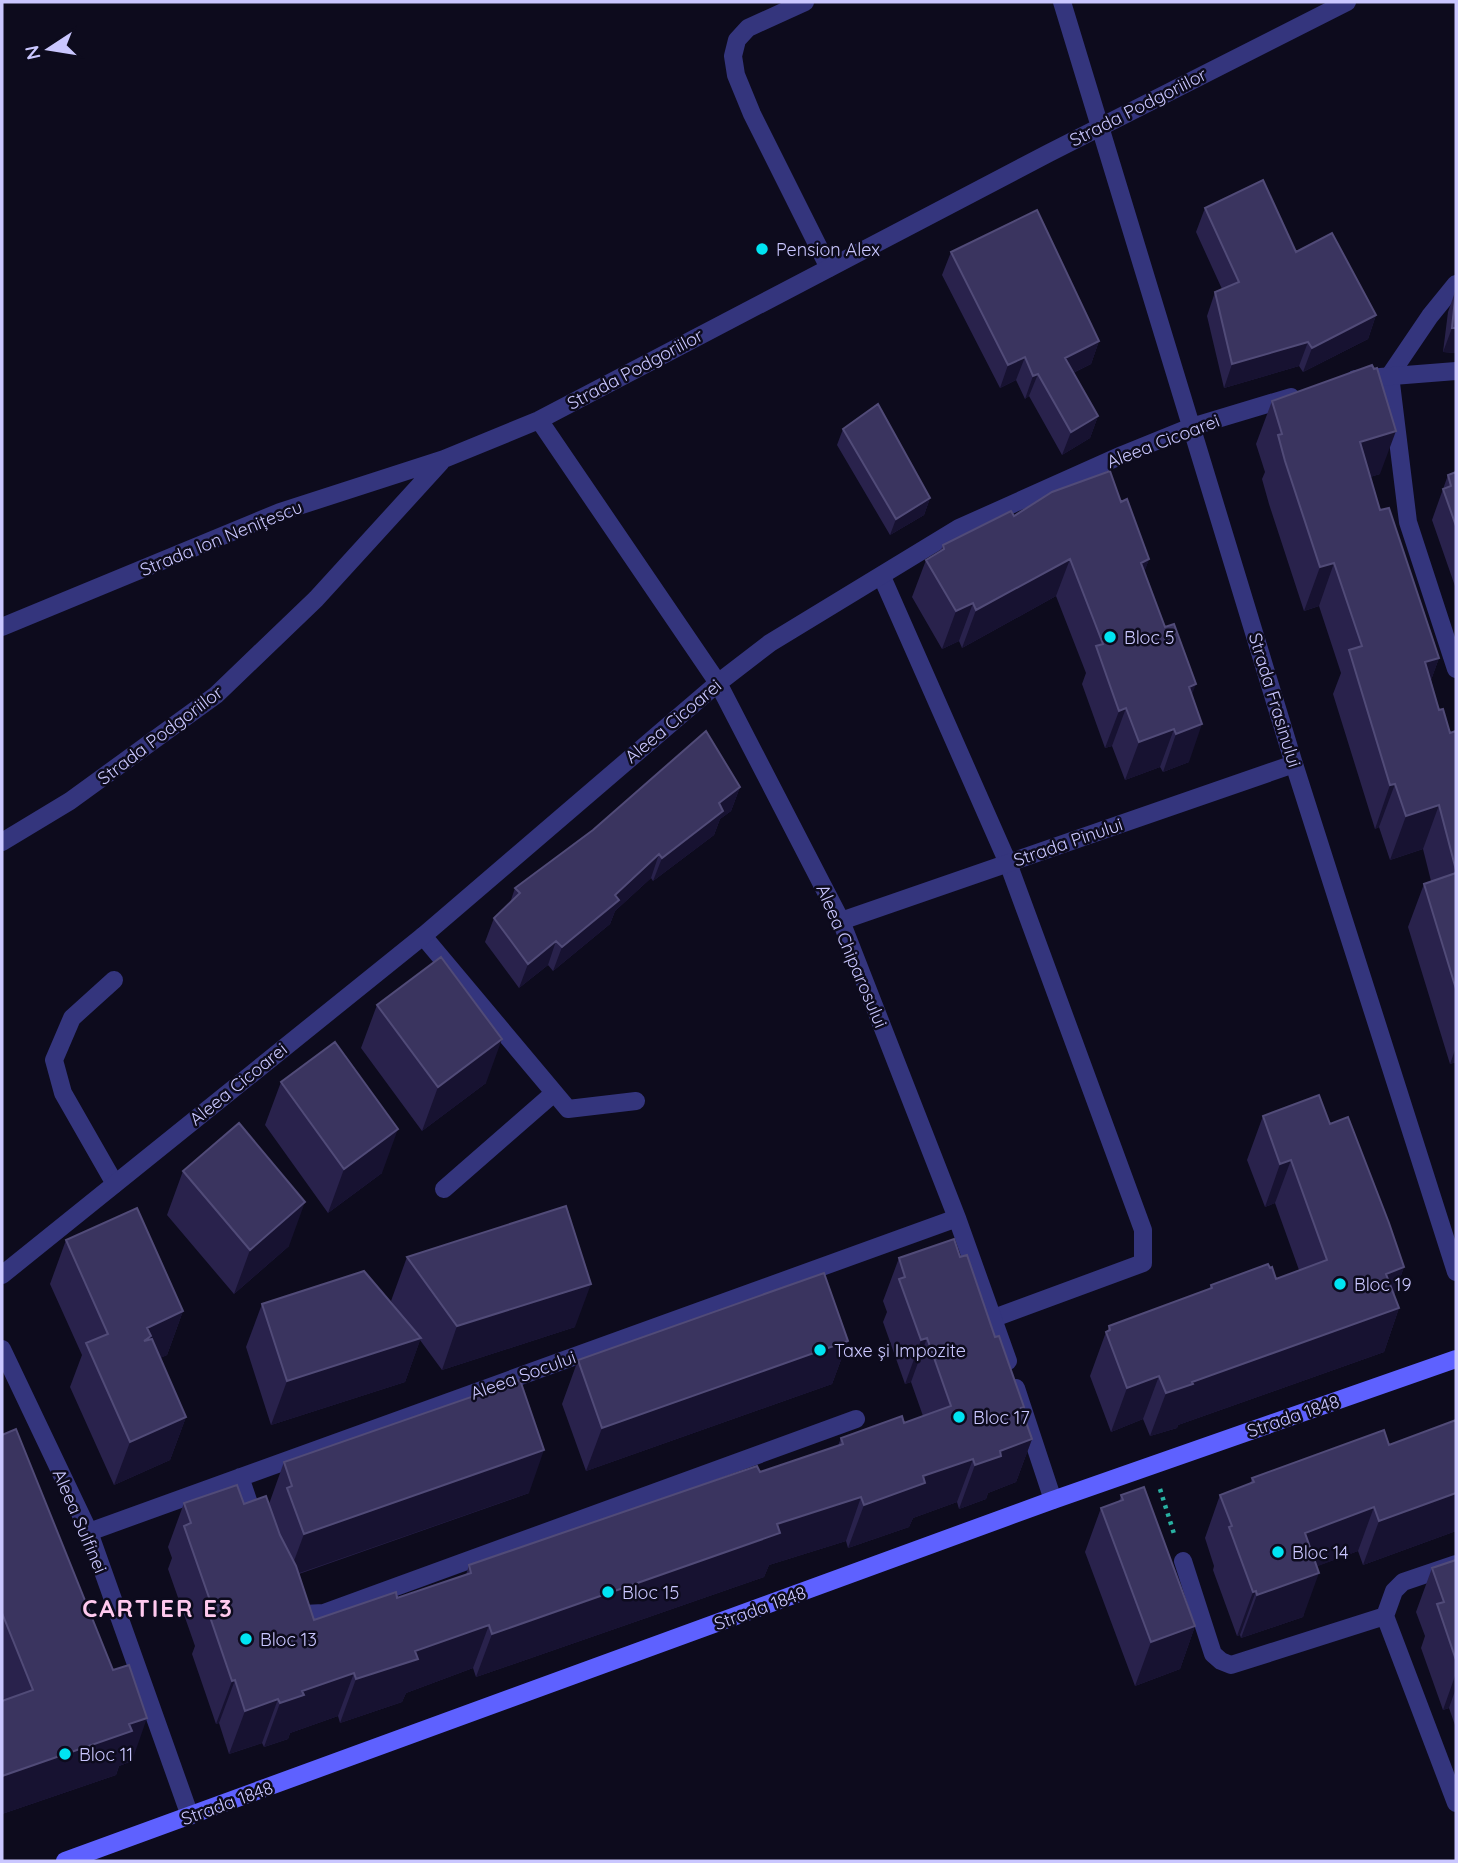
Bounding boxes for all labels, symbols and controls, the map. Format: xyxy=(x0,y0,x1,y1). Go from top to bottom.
north arrow xyxy=(14,14,84,84)
text: N xyxy=(19,43,46,62)
street label: Strada Podgoriilor xyxy=(1065,62,1211,152)
place label: Pension Alex xyxy=(776,238,880,261)
marker: Pension Alex xyxy=(754,241,770,257)
street label: Strada Podgoriilor xyxy=(563,323,707,415)
street label: Aleea Cicoarei xyxy=(1103,409,1223,473)
street label: Strada Ion Nenițescu xyxy=(136,495,306,581)
place label: Bloc 5 xyxy=(1124,626,1175,649)
marker: Bloc 5 xyxy=(1102,629,1118,645)
street label: Strada Frasinului xyxy=(1244,630,1306,770)
street label: Aleea Cicoarei xyxy=(620,674,726,768)
street label: Strada Podgoriilor xyxy=(93,680,227,790)
street label: Strada Pinului xyxy=(1010,813,1126,871)
street label: Aleea Chiparosului xyxy=(811,881,893,1031)
street label: Aleea Cicoarei xyxy=(184,1038,292,1130)
place label: Bloc 19 xyxy=(1354,1273,1411,1296)
marker: Bloc 19 xyxy=(1332,1276,1348,1292)
place label: Taxe și Impozite xyxy=(834,1339,966,1362)
marker: Taxe și Impozite xyxy=(812,1342,828,1358)
street label: Aleea Socului xyxy=(467,1345,579,1405)
street label: Strada 1848 xyxy=(1244,1389,1342,1443)
place label: Bloc 17 xyxy=(973,1406,1030,1429)
marker: Bloc 17 xyxy=(951,1409,967,1425)
street label: Aleea Sulfinei xyxy=(48,1465,112,1577)
place label: Bloc 14 xyxy=(1292,1541,1349,1564)
marker: Bloc 14 xyxy=(1270,1544,1286,1560)
place label: Bloc 15 xyxy=(622,1581,679,1604)
street label: Strada 1848 xyxy=(711,1581,809,1635)
marker: Bloc 15 xyxy=(600,1584,616,1600)
district label: CARTIER E3 xyxy=(82,1593,234,1623)
place label: Bloc 13 xyxy=(260,1628,317,1651)
marker: Bloc 13 xyxy=(238,1631,254,1647)
place label: Bloc 11 xyxy=(79,1743,133,1766)
marker: Bloc 11 xyxy=(57,1746,73,1762)
street label: Strada 1848 xyxy=(178,1776,276,1830)

